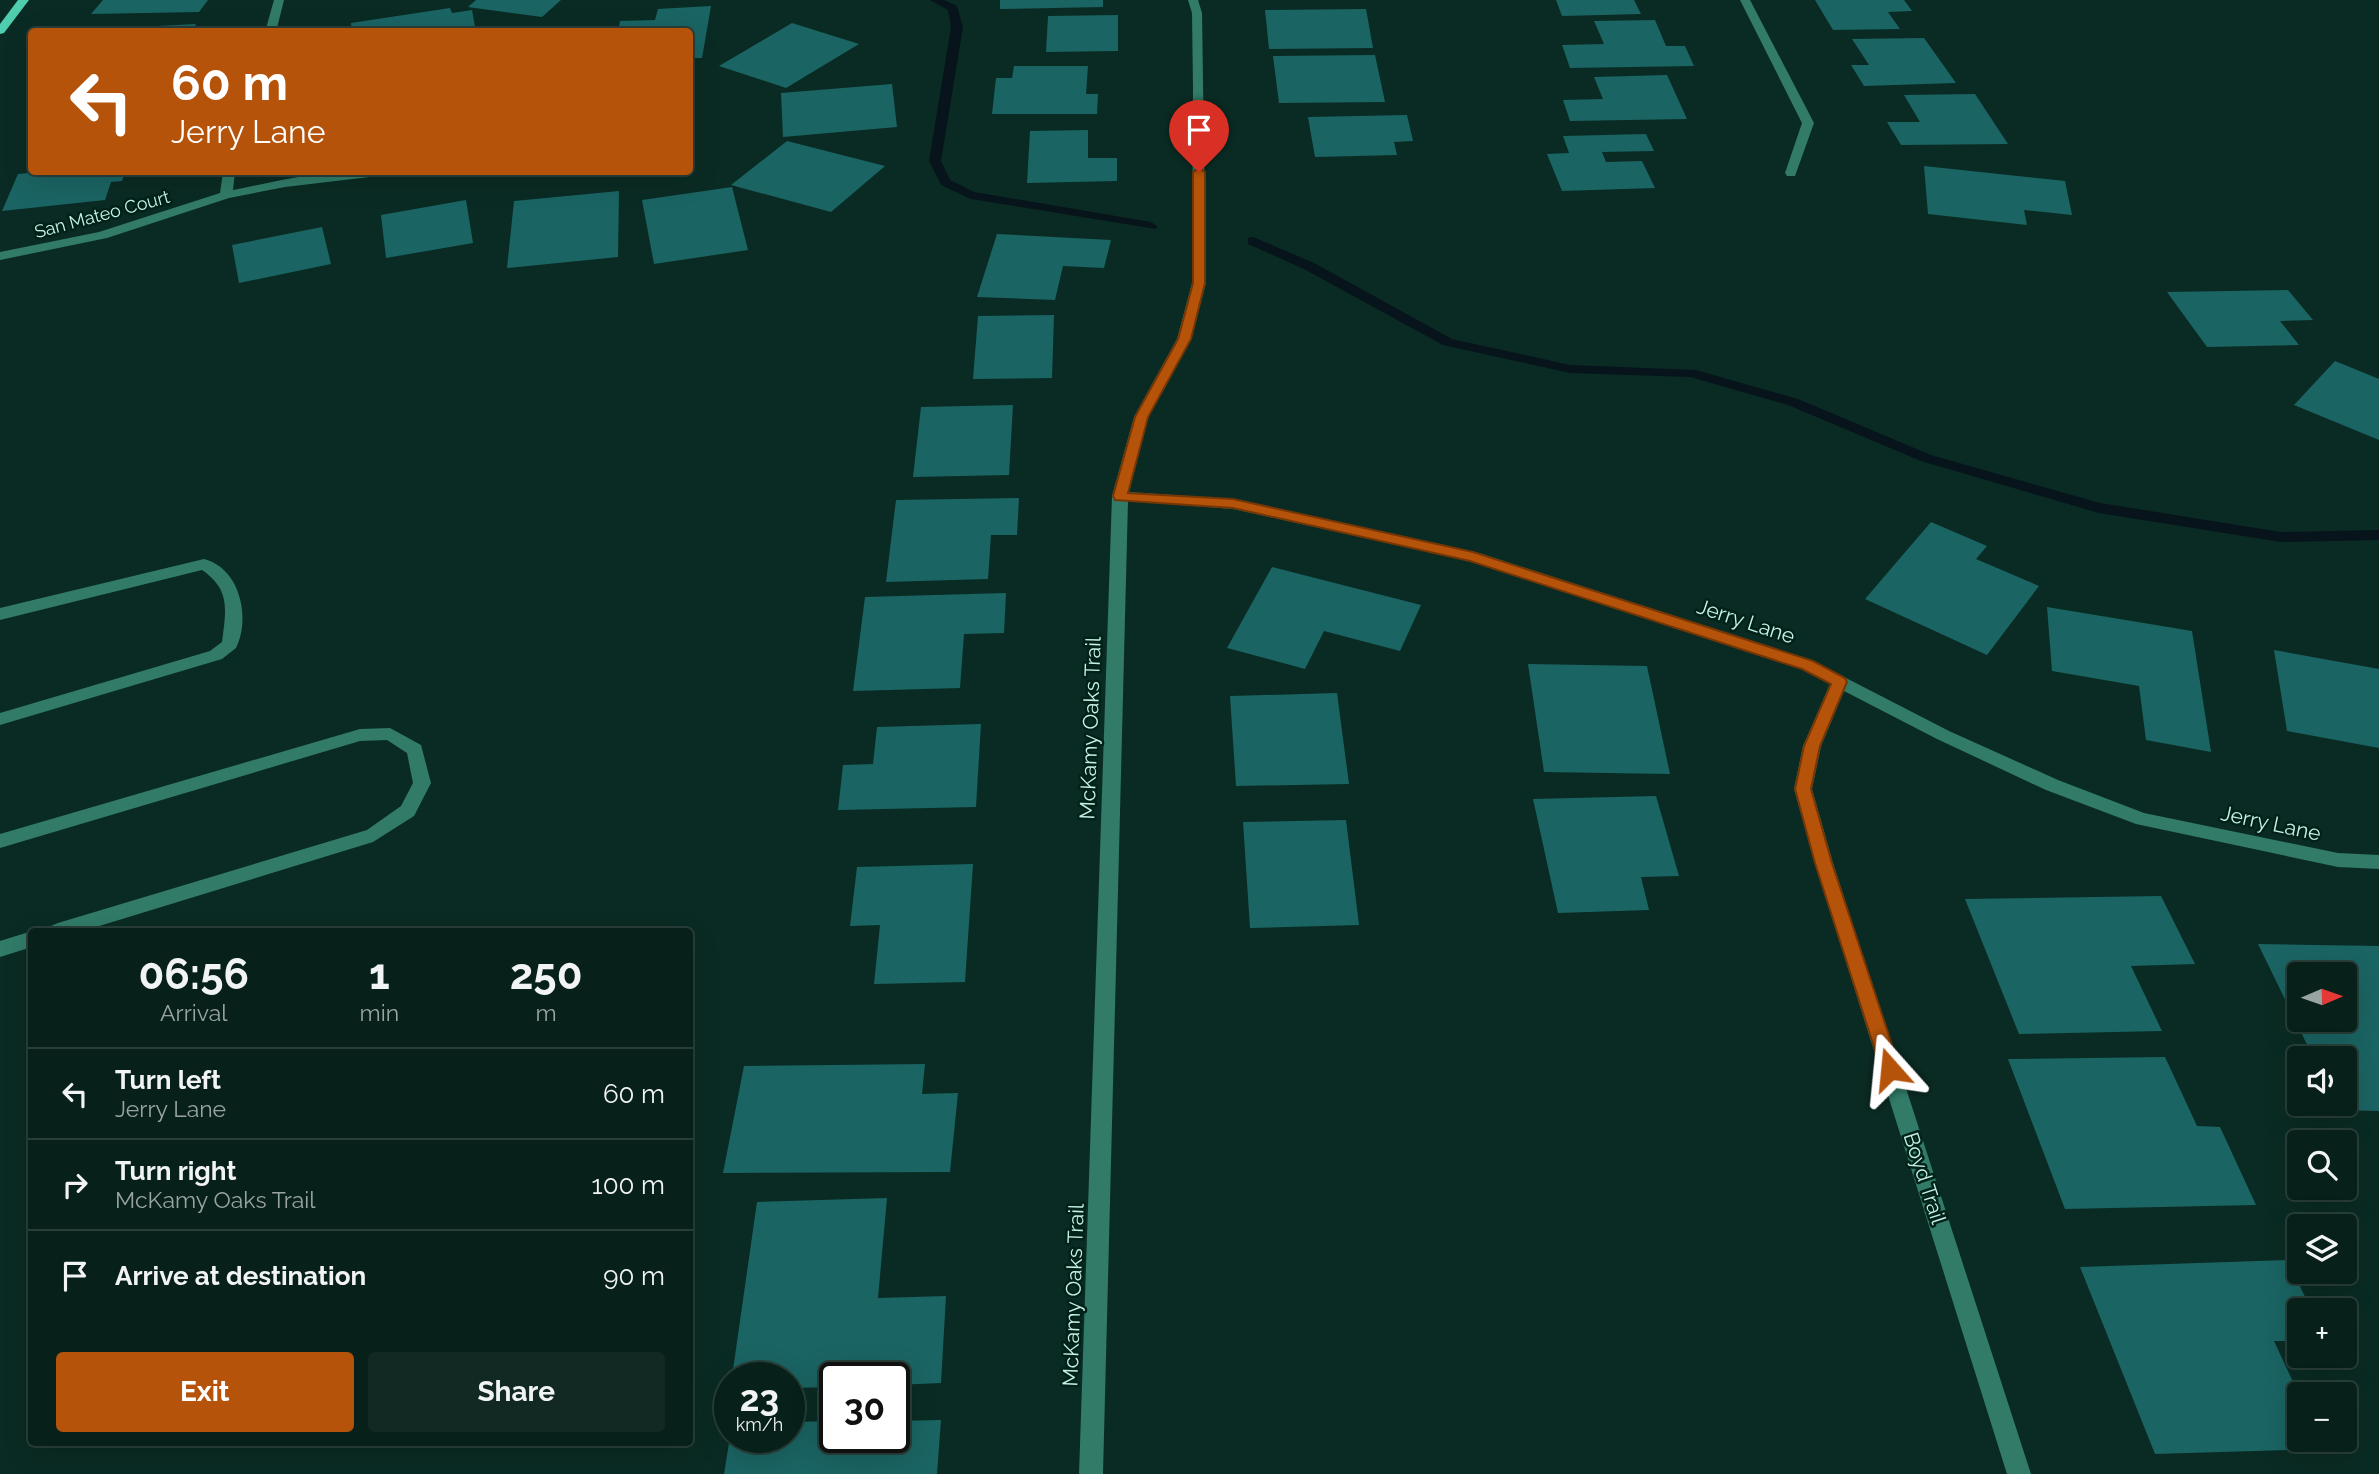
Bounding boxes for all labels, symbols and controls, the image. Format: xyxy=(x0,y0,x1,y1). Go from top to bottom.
text: 60 m xyxy=(171,54,288,111)
icon: left xyxy=(56,56,147,147)
pin xyxy=(1169,100,1229,172)
icon: arrive xyxy=(1180,111,1218,149)
text: Jerry Lane xyxy=(171,113,326,150)
street label: San Mateo Court xyxy=(32,186,172,242)
street label: Jerry Lane xyxy=(1694,593,1798,649)
street label: McKamy Oaks Trail xyxy=(1074,636,1106,820)
street label: Jerry Lane xyxy=(2219,800,2323,846)
text: 06:56 xyxy=(139,950,249,999)
text: 1 xyxy=(369,950,390,999)
text: 250 xyxy=(510,950,582,999)
north arrow xyxy=(2287,962,2357,1032)
map controls xyxy=(2287,962,2357,1452)
text: Arrival xyxy=(160,999,228,1026)
text: min xyxy=(360,999,399,1026)
text: m xyxy=(535,999,557,1026)
position arrow xyxy=(1853,1032,1927,1106)
button: sound xyxy=(2287,1046,2357,1116)
text: Turn left xyxy=(115,1065,221,1095)
icon: left xyxy=(56,1075,94,1113)
text: 60 m xyxy=(603,1079,665,1109)
text: Jerry Lane xyxy=(115,1095,226,1122)
street label: Boyd Trail xyxy=(1898,1129,1952,1227)
button: search xyxy=(2287,1130,2357,1200)
text: Turn right xyxy=(115,1156,236,1186)
icon: right xyxy=(56,1166,94,1204)
text: 100 m xyxy=(592,1170,665,1200)
text: McKamy Oaks Trail xyxy=(115,1186,316,1213)
street label: McKamy Oaks Trail xyxy=(1057,1203,1089,1387)
button: layers xyxy=(2287,1214,2357,1284)
icon: arrive xyxy=(56,1257,94,1295)
text: Arrive at destination xyxy=(115,1261,366,1291)
text: 90 m xyxy=(603,1261,665,1291)
button: + xyxy=(2287,1298,2357,1368)
button: Exit xyxy=(56,1352,354,1432)
button: Share xyxy=(368,1352,665,1432)
speed limit sign: 30 xyxy=(819,1362,910,1453)
text: 23 xyxy=(740,1378,779,1419)
button: − xyxy=(2287,1382,2357,1452)
text: km/h xyxy=(736,1414,783,1435)

